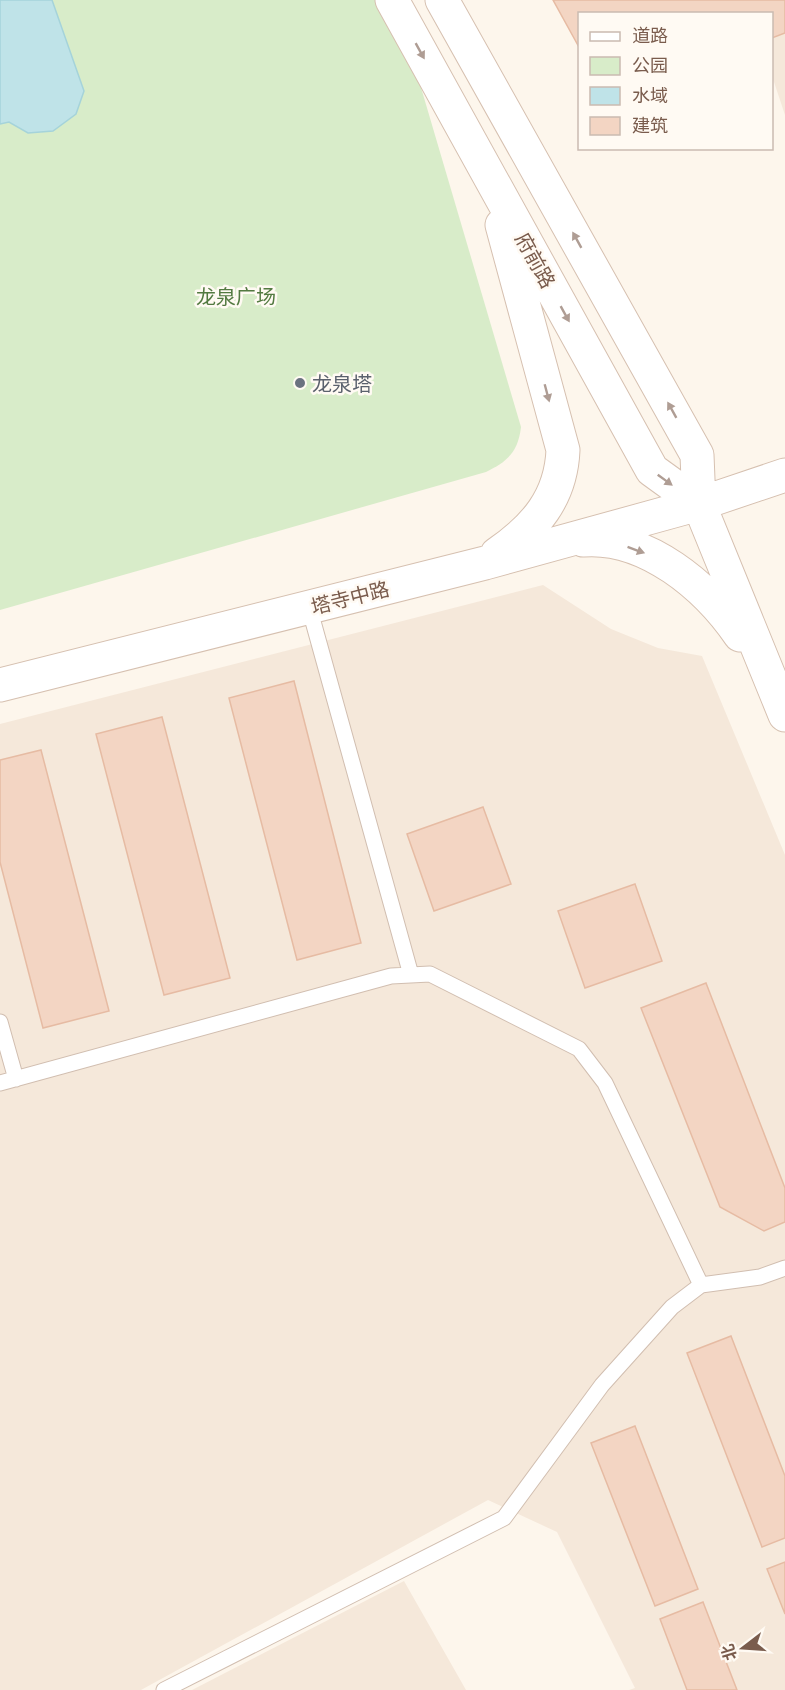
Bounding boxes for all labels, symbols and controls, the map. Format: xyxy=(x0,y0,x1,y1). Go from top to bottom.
legend xyxy=(578,12,773,150)
text: 道路 xyxy=(632,24,668,46)
one-way arrow xyxy=(415,43,425,60)
text: 公园 xyxy=(632,54,668,76)
text: 水域 xyxy=(632,84,668,106)
text: 建筑 xyxy=(632,114,668,136)
street label: 府前路 xyxy=(511,228,561,292)
one-way arrow xyxy=(571,232,582,248)
park label: 龙泉广场 xyxy=(196,284,276,308)
one-way arrow xyxy=(560,305,570,322)
place label: 龙泉塔 xyxy=(312,371,372,395)
marker: 龙泉塔 xyxy=(293,376,307,390)
one-way arrow xyxy=(543,384,552,402)
one-way arrow xyxy=(667,401,677,418)
one-way arrow xyxy=(657,474,673,486)
one-way arrow xyxy=(627,546,645,556)
street label: 塔寺中路 xyxy=(308,576,392,618)
north arrow xyxy=(713,1618,773,1678)
text: 北 xyxy=(717,1642,741,1663)

